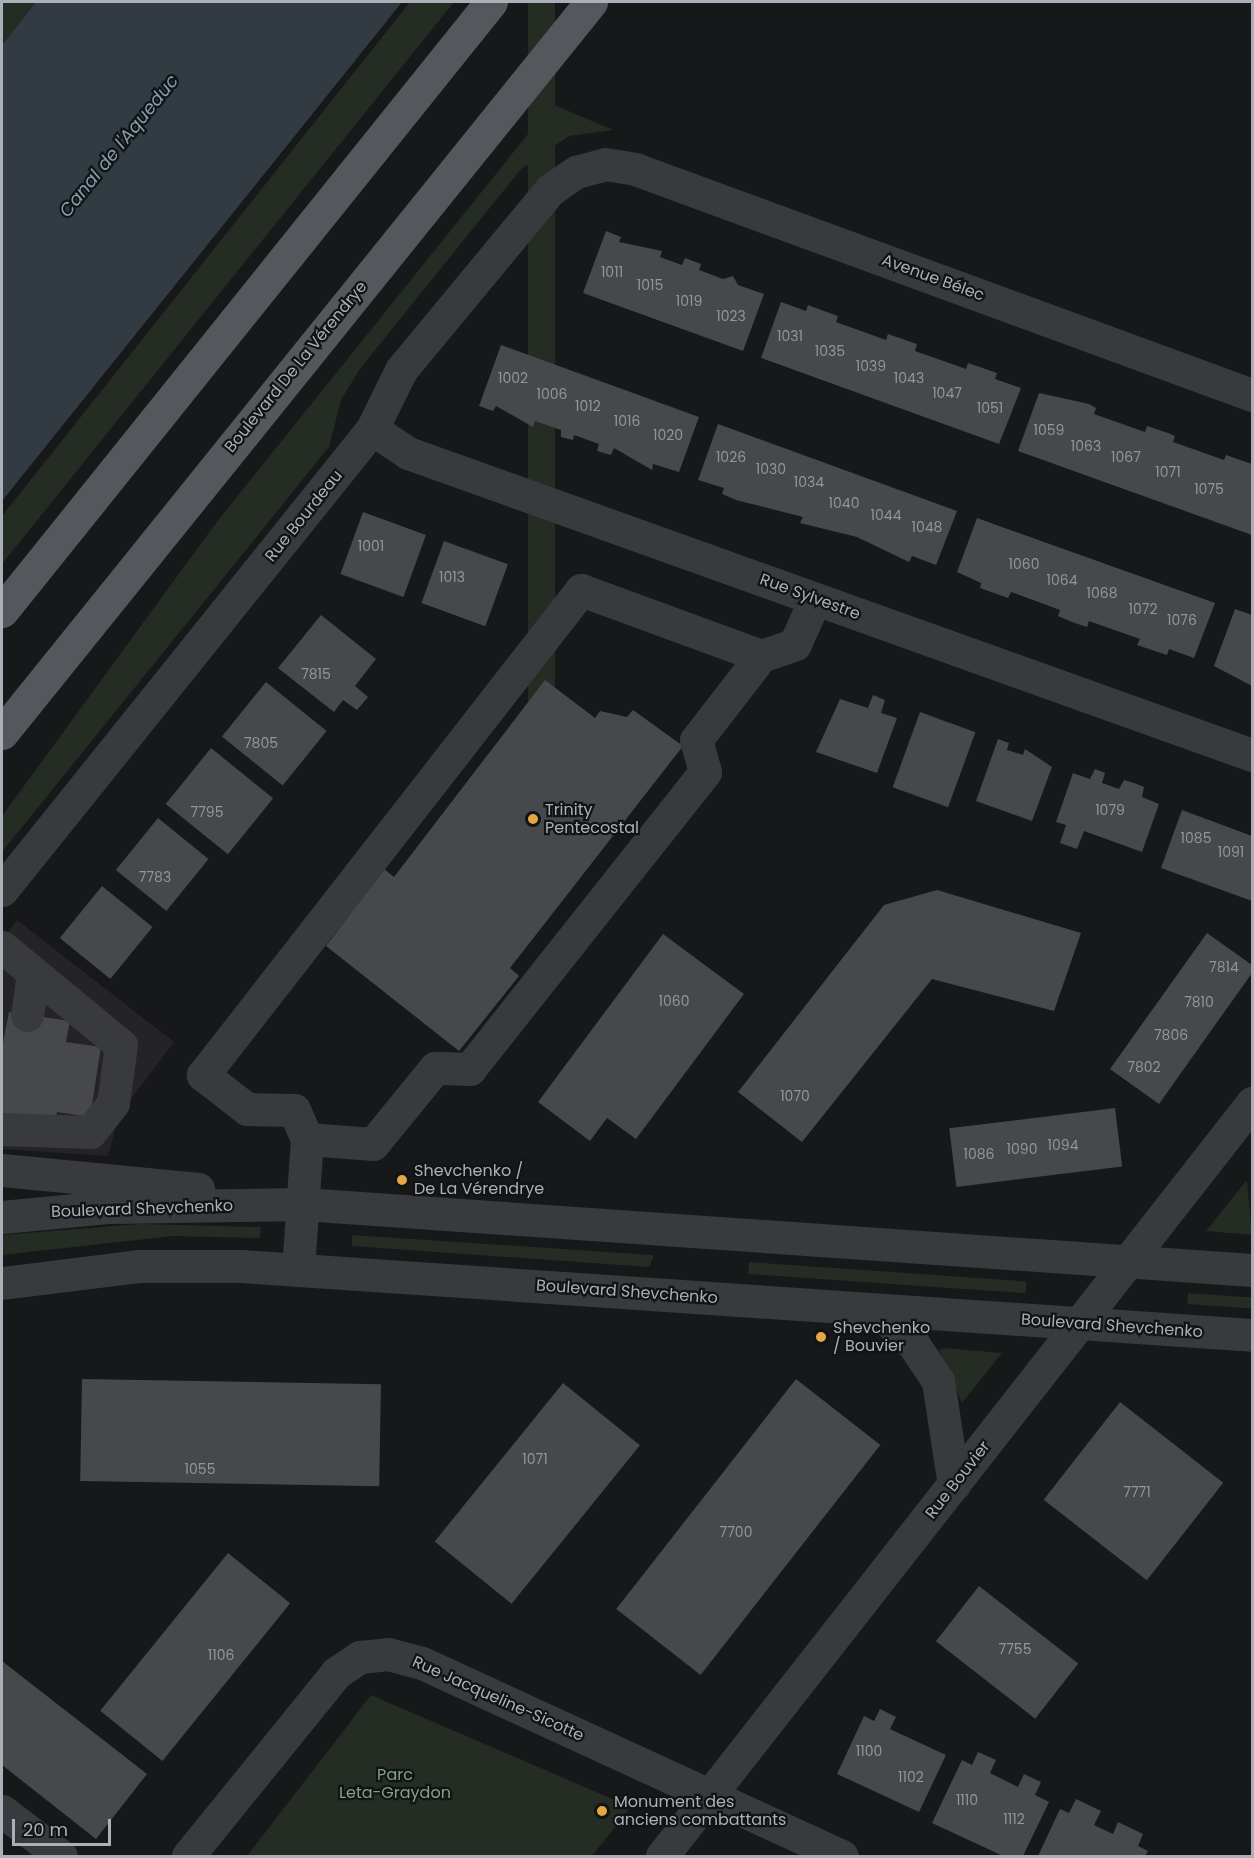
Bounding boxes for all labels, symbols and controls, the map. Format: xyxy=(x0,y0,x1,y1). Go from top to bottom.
water label: Canal de l'Aqueduc xyxy=(55,70,183,222)
street label: Avenue Bélec xyxy=(879,251,987,305)
house number: 1011 xyxy=(601,264,623,280)
street label: Boulevard De La Vérendrye xyxy=(221,277,371,457)
house number: 1015 xyxy=(637,277,663,293)
house number: 1019 xyxy=(676,293,702,309)
house number: 1023 xyxy=(716,308,746,324)
house number: 1031 xyxy=(777,328,803,344)
house number: 1035 xyxy=(815,343,845,359)
house number: 1039 xyxy=(856,358,886,374)
house number: 1002 xyxy=(498,370,528,386)
house number: 1043 xyxy=(894,370,924,386)
house number: 1047 xyxy=(932,385,962,401)
house number: 1006 xyxy=(537,386,567,402)
house number: 1012 xyxy=(575,398,601,414)
house number: 1051 xyxy=(977,400,1003,416)
house number: 1016 xyxy=(614,413,640,429)
house number: 1059 xyxy=(1034,422,1064,438)
house number: 1020 xyxy=(653,427,683,443)
house number: 1063 xyxy=(1071,438,1101,454)
house number: 1026 xyxy=(716,449,746,465)
house number: 1067 xyxy=(1111,449,1141,465)
house number: 1030 xyxy=(756,461,786,477)
house number: 1071 xyxy=(1155,464,1181,480)
street label: Rue Bourdeau xyxy=(261,466,347,566)
house number: 1034 xyxy=(794,474,824,490)
house number: 1075 xyxy=(1194,481,1224,497)
house number: 1040 xyxy=(829,495,859,511)
house number: 1044 xyxy=(871,507,901,523)
house number: 1048 xyxy=(912,519,942,535)
house number: 1001 xyxy=(358,538,384,554)
house number: 1060 xyxy=(1009,556,1039,572)
house number: 1013 xyxy=(439,569,465,585)
street label: Rue Sylvestre xyxy=(757,570,863,624)
house number: 1064 xyxy=(1047,572,1077,588)
house number: 1068 xyxy=(1087,585,1117,601)
house number: 1072 xyxy=(1129,601,1157,617)
house number: 1076 xyxy=(1167,612,1197,628)
house number: 7815 xyxy=(301,666,331,682)
house number: 7805 xyxy=(244,735,278,751)
place label: Trinity Pentecostal xyxy=(545,800,639,838)
house number: 1079 xyxy=(1095,802,1125,818)
house number: 7795 xyxy=(191,804,223,820)
marker: Trinity Pentecostal xyxy=(526,812,540,826)
house number: 1085 xyxy=(1181,830,1211,846)
house number: 1091 xyxy=(1218,844,1244,860)
house number: 7783 xyxy=(139,869,171,885)
house number: 7814 xyxy=(1209,959,1239,975)
house number: 1060 xyxy=(659,993,689,1009)
house number: 7810 xyxy=(1184,994,1214,1010)
house number: 7806 xyxy=(1154,1027,1188,1043)
house number: 7802 xyxy=(1127,1059,1161,1075)
house number: 1070 xyxy=(780,1088,810,1104)
house number: 1094 xyxy=(1048,1137,1078,1153)
house number: 1090 xyxy=(1007,1141,1037,1157)
house number: 1086 xyxy=(964,1146,994,1162)
place label: Shevchenko / De La Vérendrye xyxy=(414,1161,544,1199)
marker: Shevchenko / De La Vérendrye xyxy=(395,1173,409,1187)
street label: Boulevard Shevchenko xyxy=(51,1196,233,1222)
street label: Boulevard Shevchenko xyxy=(535,1276,719,1308)
street label: Boulevard Shevchenko xyxy=(1020,1310,1204,1342)
place label: Shevchenko / Bouvier xyxy=(833,1318,930,1356)
marker: Shevchenko / Bouvier xyxy=(814,1330,828,1344)
street label: Rue Bouvier xyxy=(922,1437,994,1523)
house number: 1071 xyxy=(522,1451,548,1467)
house number: 1055 xyxy=(185,1461,215,1477)
house number: 7771 xyxy=(1123,1484,1151,1500)
house number: 7700 xyxy=(720,1524,752,1540)
house number: 7755 xyxy=(999,1641,1031,1657)
house number: 1106 xyxy=(208,1647,234,1663)
street label: Rue Jacqueline-Sicotte xyxy=(409,1652,587,1746)
house number: 1100 xyxy=(856,1743,882,1759)
park label: Parc Leta-Graydon xyxy=(339,1765,451,1803)
house number: 1102 xyxy=(898,1769,924,1785)
place label: Monument des anciens combattants xyxy=(614,1792,786,1830)
house number: 1110 xyxy=(956,1792,978,1808)
marker: Monument des anciens combattants xyxy=(595,1804,609,1818)
scale bar xyxy=(15,1807,114,1845)
house number: 1112 xyxy=(1003,1811,1025,1827)
text: 20 m xyxy=(23,1817,68,1842)

